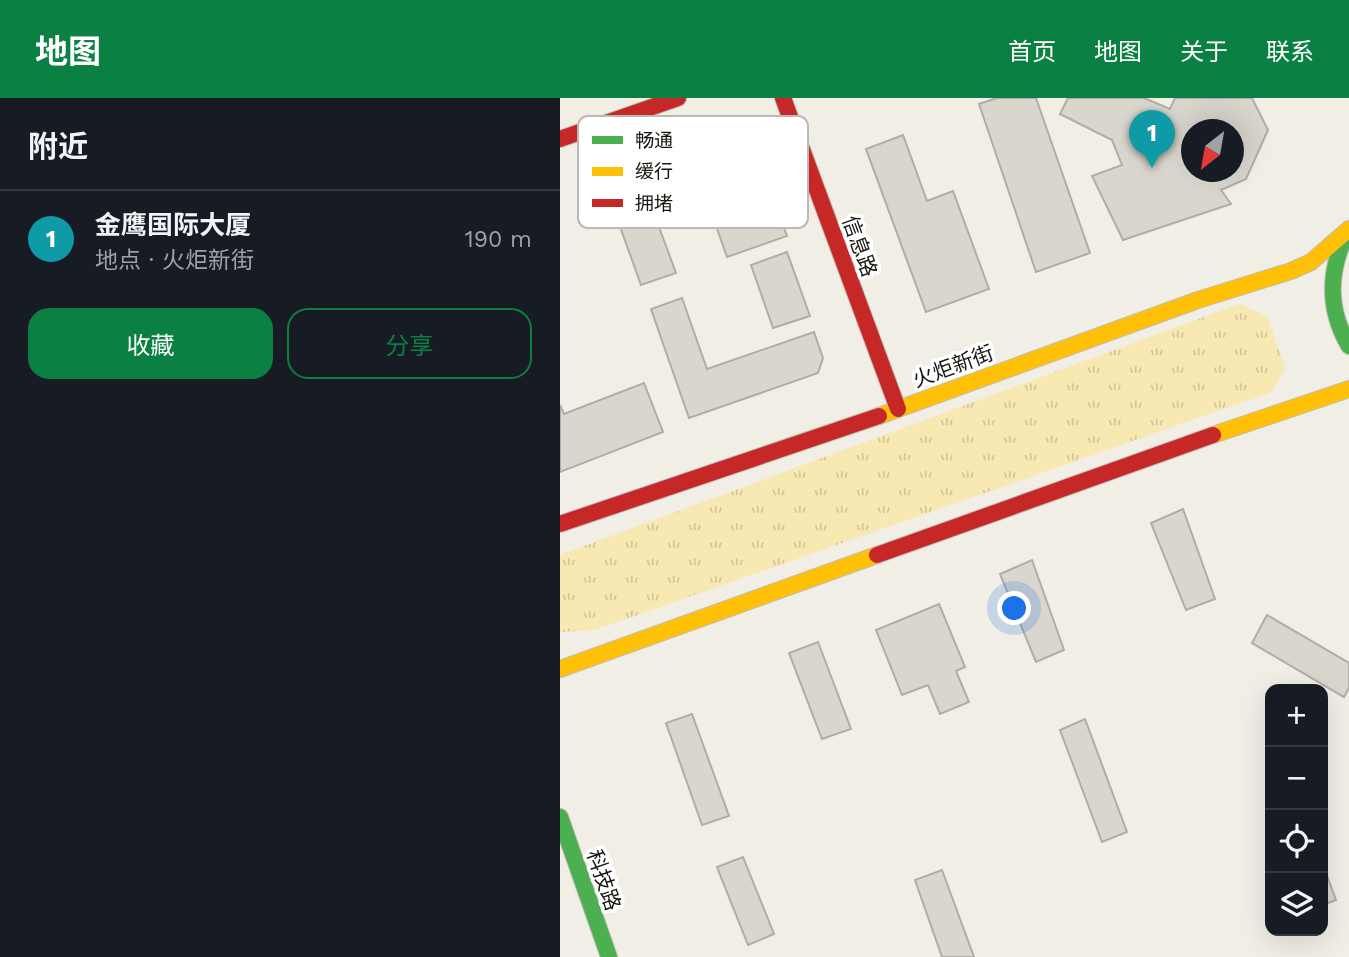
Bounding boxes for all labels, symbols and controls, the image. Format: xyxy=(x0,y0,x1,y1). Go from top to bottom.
text: 地图 xyxy=(35,32,101,71)
text: 首页 xyxy=(1008,38,1056,66)
text: 地图 xyxy=(1094,38,1142,66)
text: 关于 xyxy=(1180,38,1228,66)
text: 联系 xyxy=(1266,38,1314,66)
pin: 1 xyxy=(1129,110,1175,168)
legend xyxy=(578,116,808,228)
north arrow xyxy=(1181,119,1244,182)
text: 附近 xyxy=(28,129,88,164)
text: 畅通 xyxy=(635,129,673,152)
text: 缓行 xyxy=(635,160,673,183)
text: 拥堵 xyxy=(635,192,673,215)
text: 金鹰国际大厦 xyxy=(95,210,251,240)
street label: 信息路 xyxy=(837,212,883,280)
text: 1 xyxy=(46,226,56,253)
text: 190 m xyxy=(465,226,532,253)
text: 地点 · 火炬新街 xyxy=(95,247,254,274)
button: 收藏 xyxy=(28,308,273,379)
button: 分享 xyxy=(287,308,532,379)
street label: 火炬新街 xyxy=(909,340,997,392)
your location xyxy=(997,591,1031,625)
map controls xyxy=(1265,684,1328,936)
button: + xyxy=(1265,684,1328,747)
button: − xyxy=(1265,747,1328,810)
button: locate xyxy=(1265,810,1328,873)
street label: 科技路 xyxy=(582,846,626,914)
button: layers xyxy=(1265,873,1328,936)

